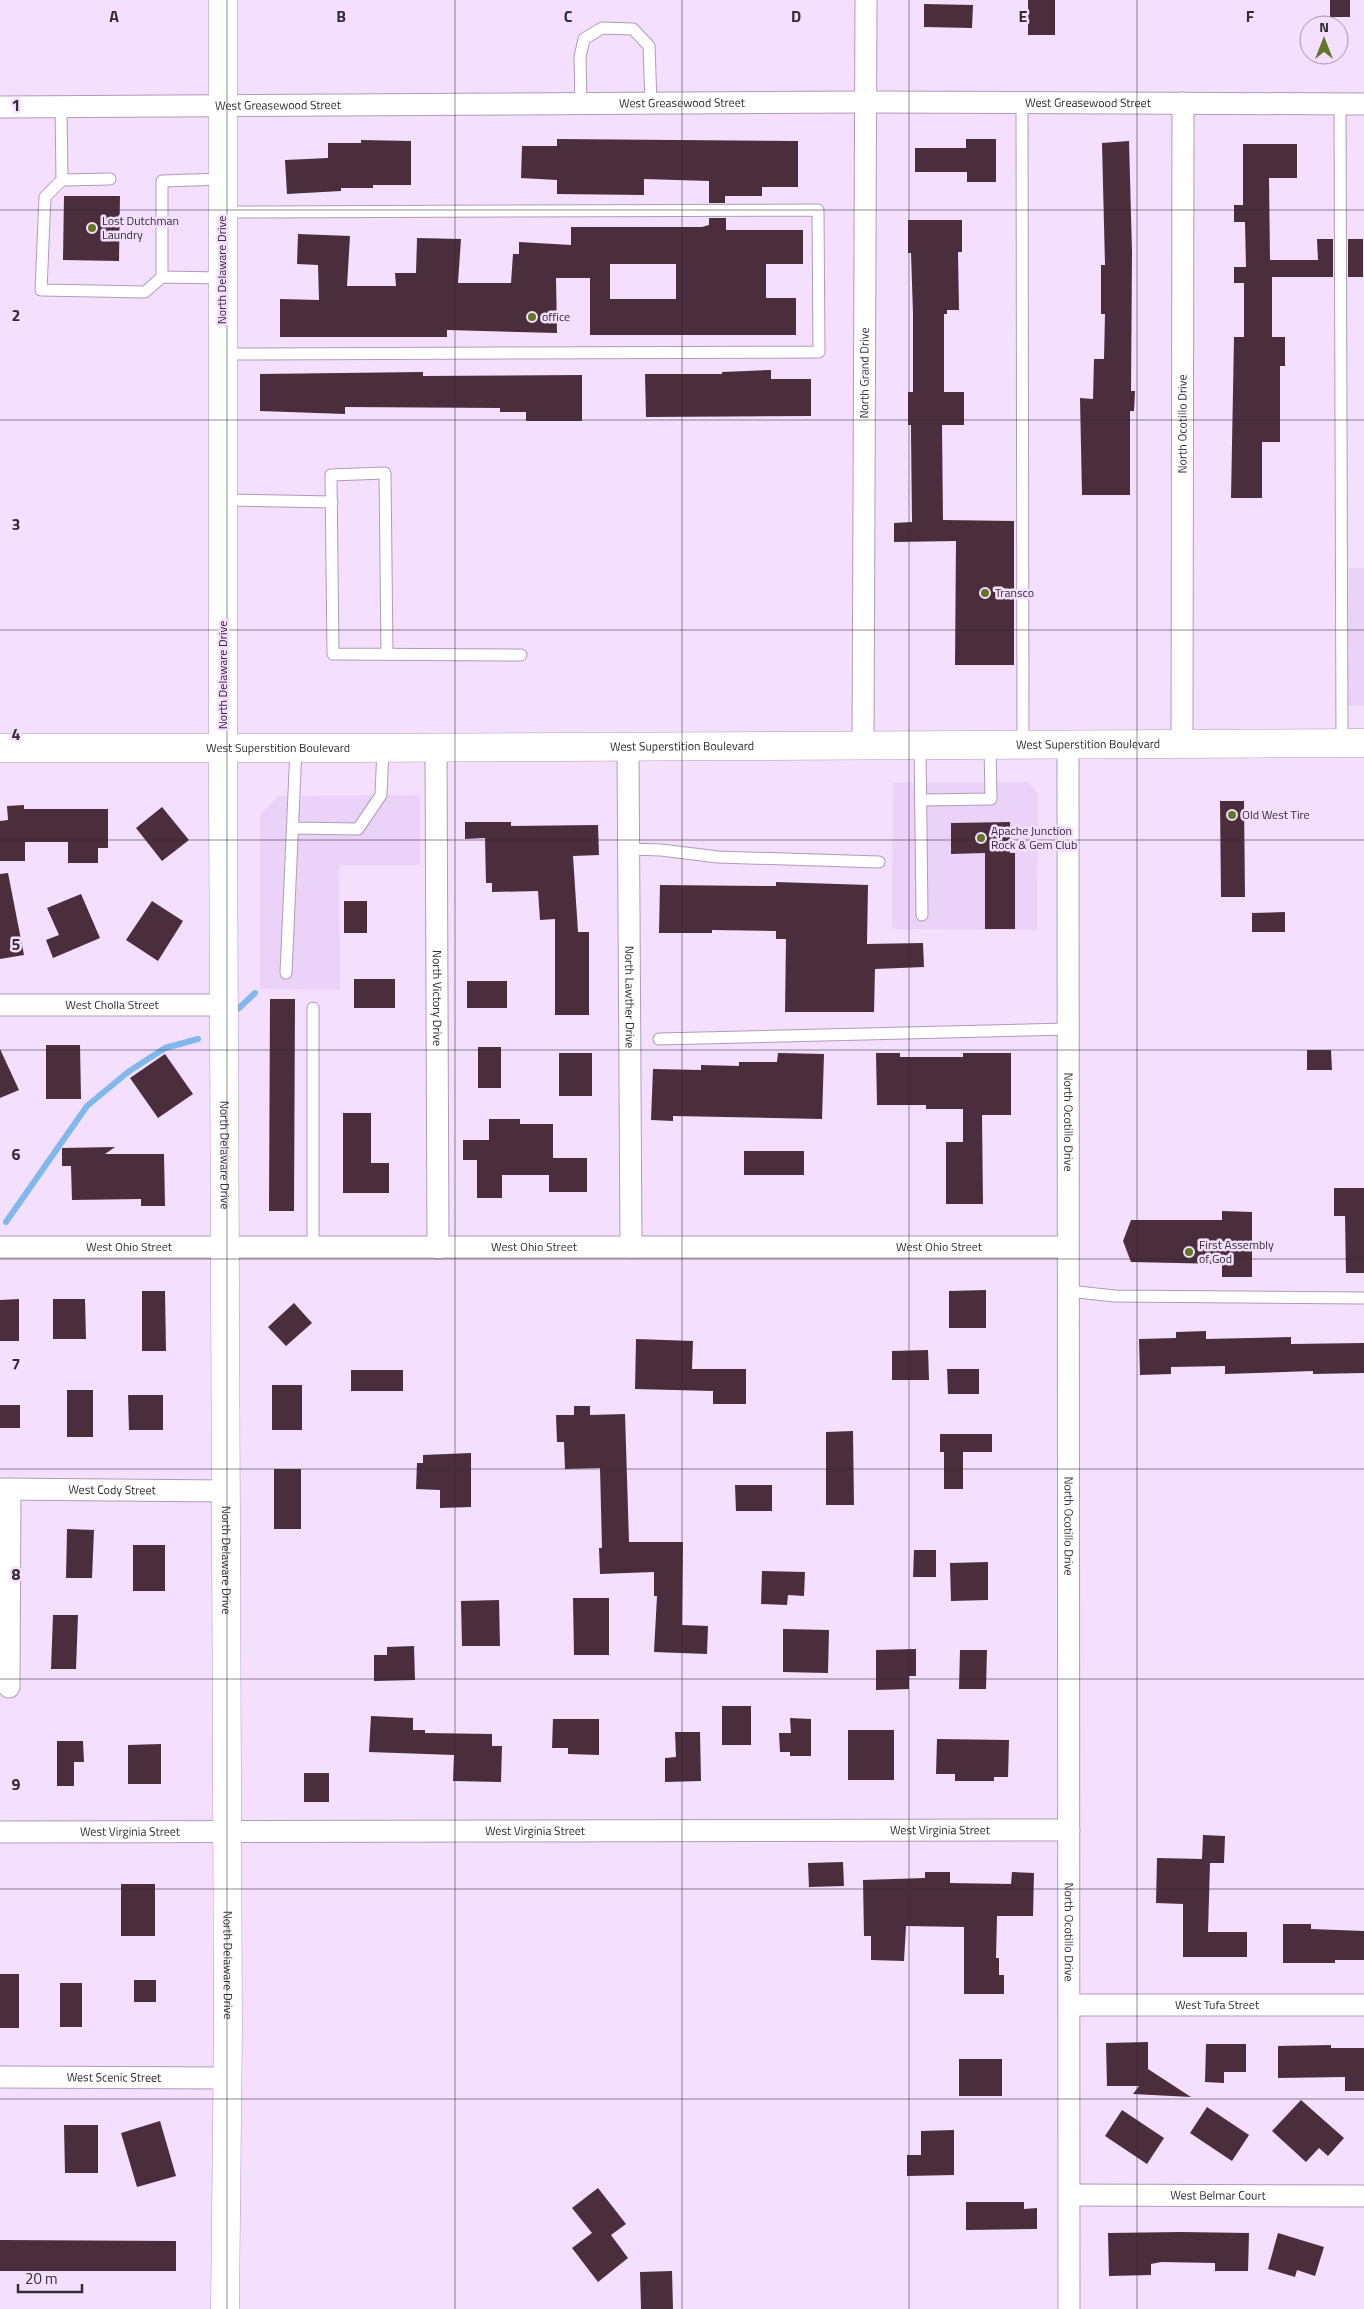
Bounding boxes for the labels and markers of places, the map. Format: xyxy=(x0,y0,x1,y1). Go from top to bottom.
place label: Lost Dutchman Laundry xyxy=(102,211,179,244)
marker: Lost Dutchman Laundry xyxy=(86,222,98,234)
place label: office xyxy=(542,307,570,326)
marker: office xyxy=(526,311,538,323)
place label: Transco xyxy=(995,583,1034,602)
marker: Transco xyxy=(979,587,991,599)
place label: Old West Tire xyxy=(1242,805,1310,824)
marker: Old West Tire xyxy=(1226,809,1238,821)
place label: Apache Junction Rock & Gem Club xyxy=(991,821,1077,854)
marker: Apache Junction Rock & Gem Club xyxy=(975,832,987,844)
place label: First Assembly of God xyxy=(1199,1235,1274,1268)
marker: First Assembly of God xyxy=(1183,1246,1195,1258)

